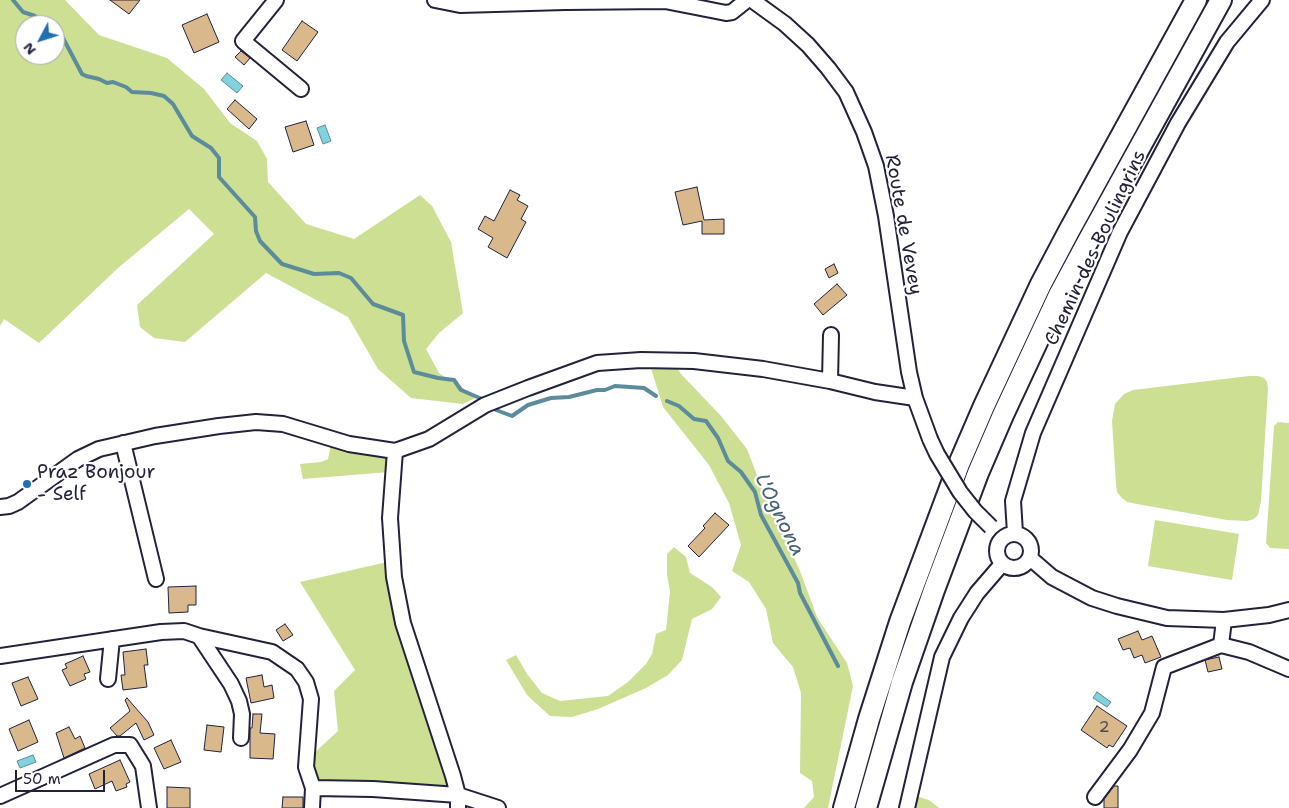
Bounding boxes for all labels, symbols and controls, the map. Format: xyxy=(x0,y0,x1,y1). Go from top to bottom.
north arrow xyxy=(15,15,65,65)
text: N xyxy=(19,39,40,59)
street label: Chemin des Boulingrins xyxy=(1041,147,1151,349)
street label: Route de Vevey xyxy=(879,153,927,297)
place label: Praz Bonjour - Self xyxy=(37,462,155,506)
water label: L'Ognona xyxy=(749,470,809,560)
marker: Praz Bonjour - Self xyxy=(21,478,33,490)
house number: 2 xyxy=(1098,718,1110,738)
scale bar xyxy=(18,760,108,792)
text: 50 m xyxy=(23,769,61,789)

